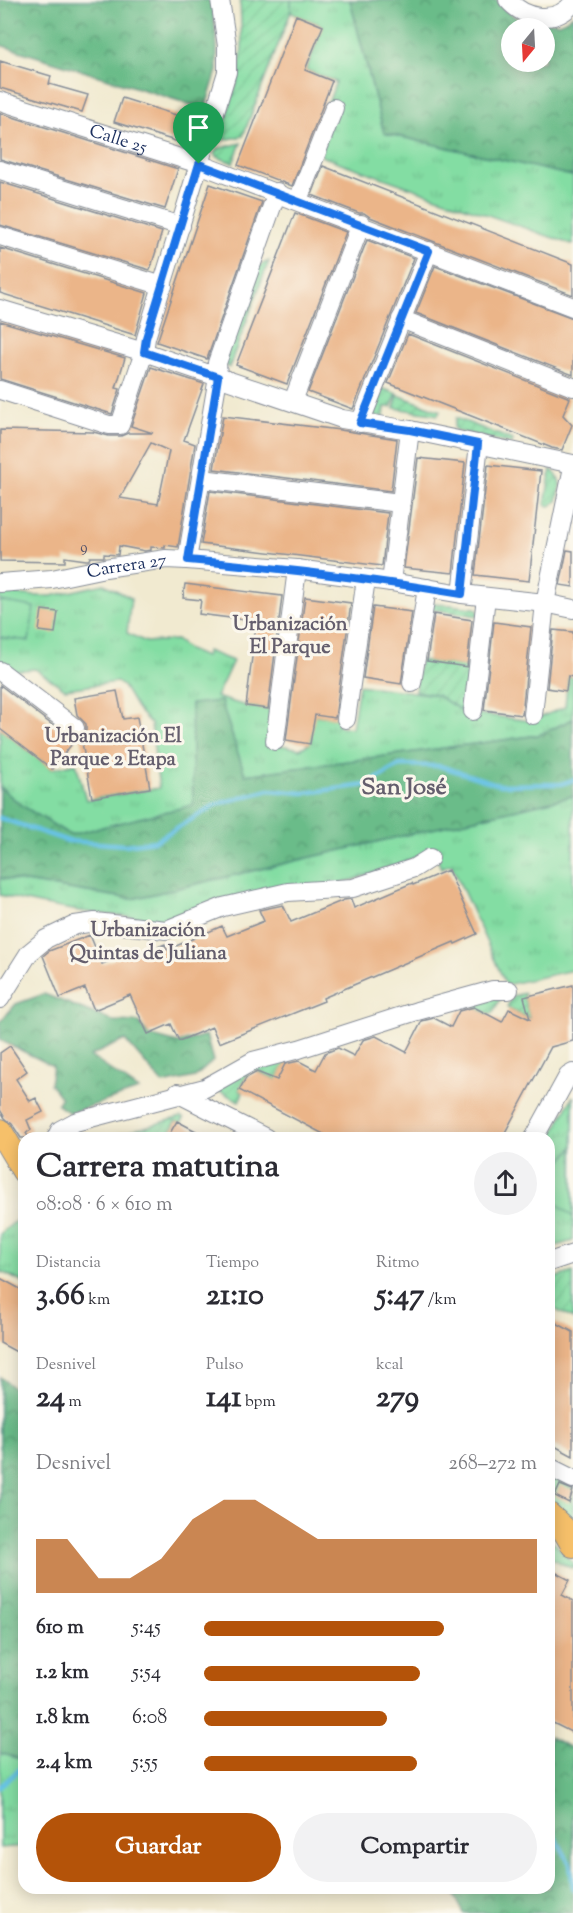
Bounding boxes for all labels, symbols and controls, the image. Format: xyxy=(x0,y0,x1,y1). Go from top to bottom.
north arrow xyxy=(501,18,555,72)
map controls xyxy=(501,18,555,72)
pin xyxy=(173,102,224,164)
icon: arrive xyxy=(182,111,215,144)
street label: Calle 25 xyxy=(85,119,150,162)
house number: 9 xyxy=(80,538,88,559)
street label: Carrera 27 xyxy=(85,548,169,586)
district label: Urbanización El Parque xyxy=(232,611,348,663)
district label: Urbanización El Parque 2 Etapa xyxy=(44,723,182,775)
district label: San José xyxy=(361,771,447,805)
district label: Urbanización Quintas de Juliana xyxy=(69,917,227,969)
text: Carrera matutina xyxy=(36,1144,279,1192)
button: share xyxy=(474,1152,537,1215)
text: 08:08 · 6 × 610 m xyxy=(36,1191,172,1220)
text: Distancia xyxy=(36,1252,101,1275)
text: Tiempo xyxy=(206,1252,259,1275)
text: Ritmo xyxy=(376,1252,419,1275)
text: 3.66 xyxy=(36,1275,85,1318)
text: 21:10 xyxy=(206,1275,264,1318)
text: 5:47 xyxy=(376,1275,424,1318)
text: km xyxy=(85,1289,110,1312)
text: /km xyxy=(424,1289,457,1312)
text: Desnivel xyxy=(36,1354,96,1377)
text: Pulso xyxy=(206,1354,244,1377)
text: kcal xyxy=(376,1354,404,1377)
text: 24 xyxy=(36,1377,65,1420)
text: 141 xyxy=(206,1377,242,1420)
text: 279 xyxy=(376,1377,419,1420)
text: m xyxy=(65,1391,82,1414)
text: bpm xyxy=(242,1391,276,1414)
text: Desnivel xyxy=(36,1450,111,1479)
text: 268–272 m xyxy=(449,1450,537,1479)
text: 610 m xyxy=(36,1614,84,1643)
text: 5:45 xyxy=(132,1614,161,1643)
text: 1.2 km xyxy=(36,1659,89,1688)
text: 5:54 xyxy=(132,1659,161,1688)
text: 1.8 km xyxy=(36,1704,90,1733)
text: 6:08 xyxy=(132,1704,167,1733)
text: 2.4 km xyxy=(36,1749,92,1778)
text: 5:55 xyxy=(132,1749,158,1778)
button: Guardar xyxy=(36,1813,281,1882)
button: Compartir xyxy=(293,1813,537,1882)

